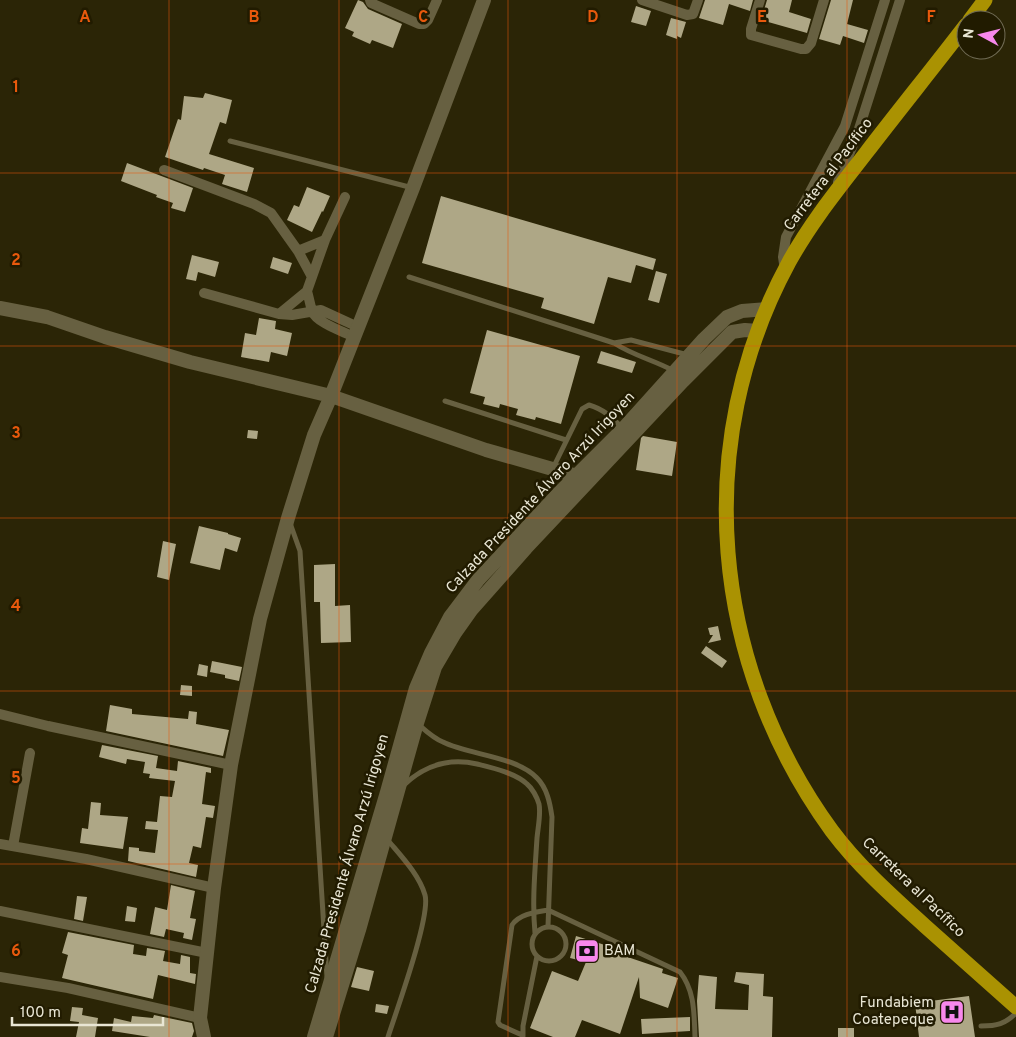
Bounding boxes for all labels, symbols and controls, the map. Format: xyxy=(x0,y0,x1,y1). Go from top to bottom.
text: A xyxy=(79,8,91,28)
text: B xyxy=(248,8,260,28)
text: C xyxy=(418,8,428,28)
text: D xyxy=(587,8,599,28)
text: E xyxy=(757,8,767,28)
text: F xyxy=(926,8,936,28)
north arrow xyxy=(956,10,1006,60)
text: N xyxy=(961,28,979,40)
text: 1 xyxy=(13,78,19,98)
street label: Carretera al Pacífico xyxy=(780,115,878,235)
text: 2 xyxy=(11,251,21,271)
street label: Calzada Presidente Álvaro Arzú Irigoyen xyxy=(442,388,640,598)
text: 3 xyxy=(11,424,21,444)
text: 4 xyxy=(11,597,21,617)
street label: Calzada Presidente Álvaro Arzú Irigoyen xyxy=(301,732,394,996)
text: 5 xyxy=(11,769,21,789)
street label: Carretera al Pacífico xyxy=(857,834,969,942)
bank icon: BAM xyxy=(574,938,600,964)
text: 6 xyxy=(11,942,21,962)
place label: BAM xyxy=(604,942,635,961)
scale bar xyxy=(12,994,164,1026)
place label: Fundabiem Coatepeque xyxy=(852,994,934,1030)
hospital icon: Fundabiem Coatepeque xyxy=(939,999,965,1025)
text: 100 m xyxy=(20,1004,61,1023)

